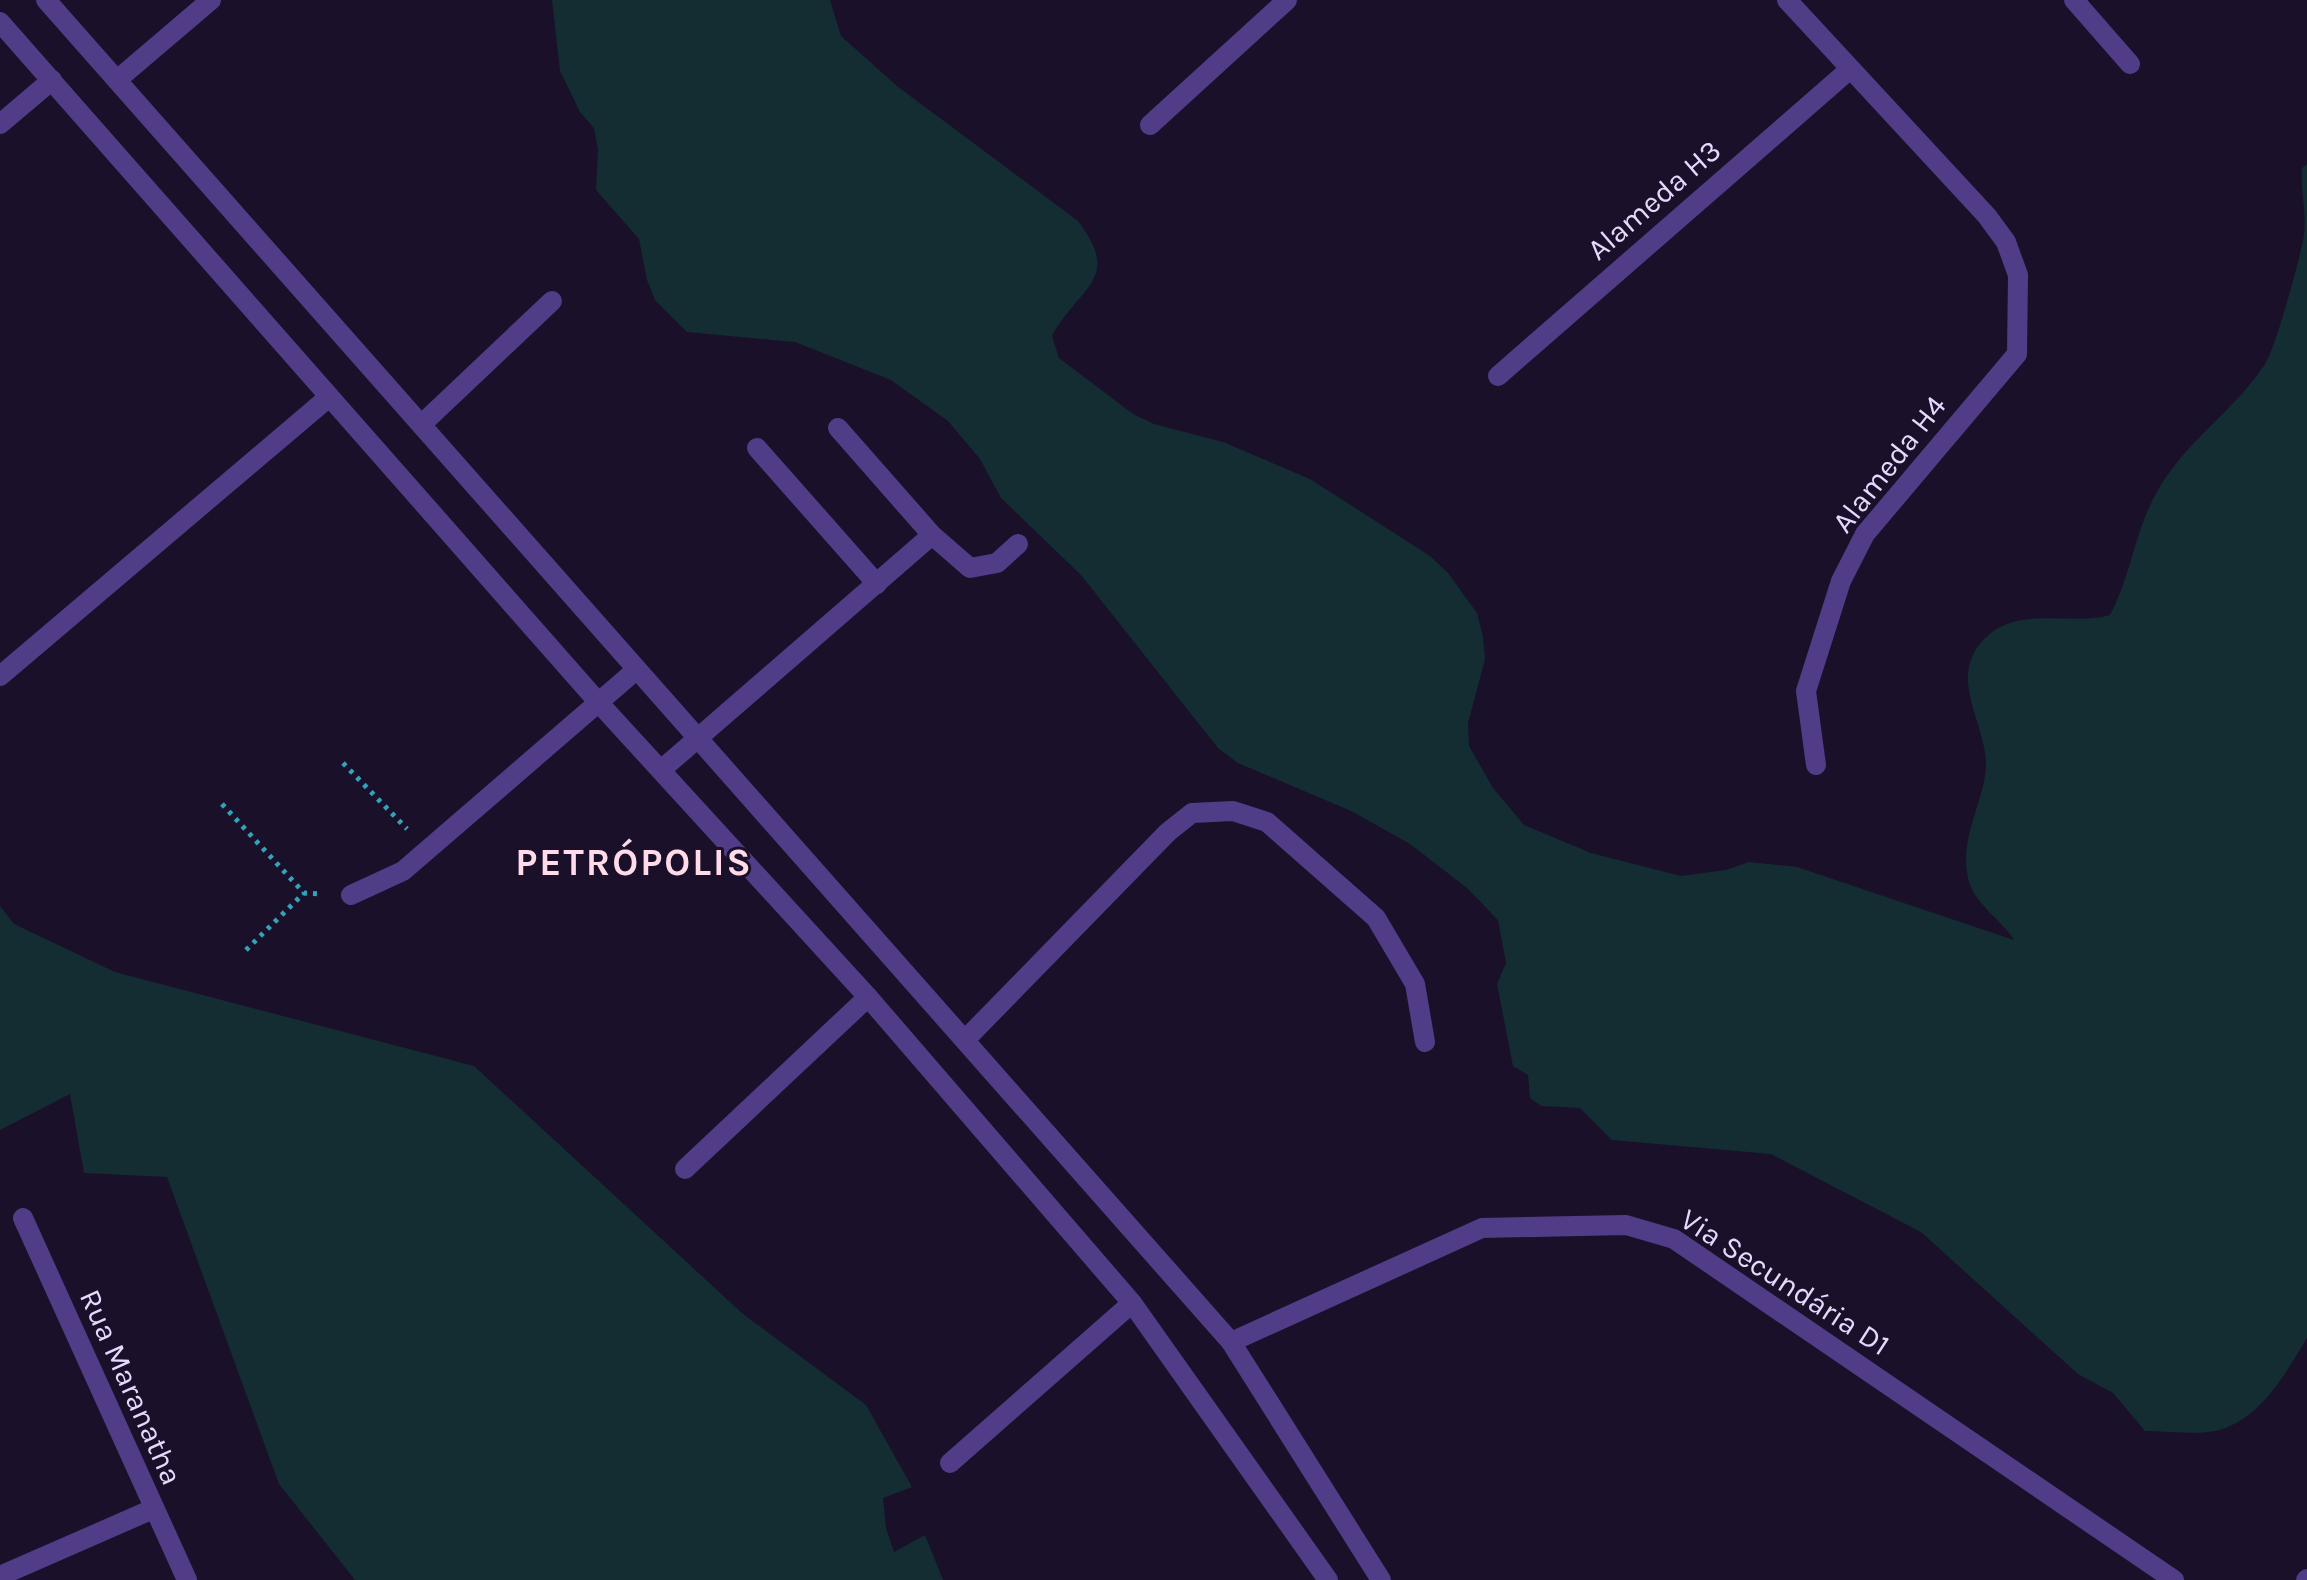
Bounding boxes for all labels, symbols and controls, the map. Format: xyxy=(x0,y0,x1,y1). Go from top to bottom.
street label: Alameda H3 xyxy=(1580,132,1728,268)
street label: Alameda H4 xyxy=(1824,388,1954,540)
district label: PETRÓPOLIS xyxy=(515,838,753,885)
street label: Via Secundária D1 xyxy=(1674,1201,1896,1363)
street label: Rua Maranatha xyxy=(72,1284,190,1490)

